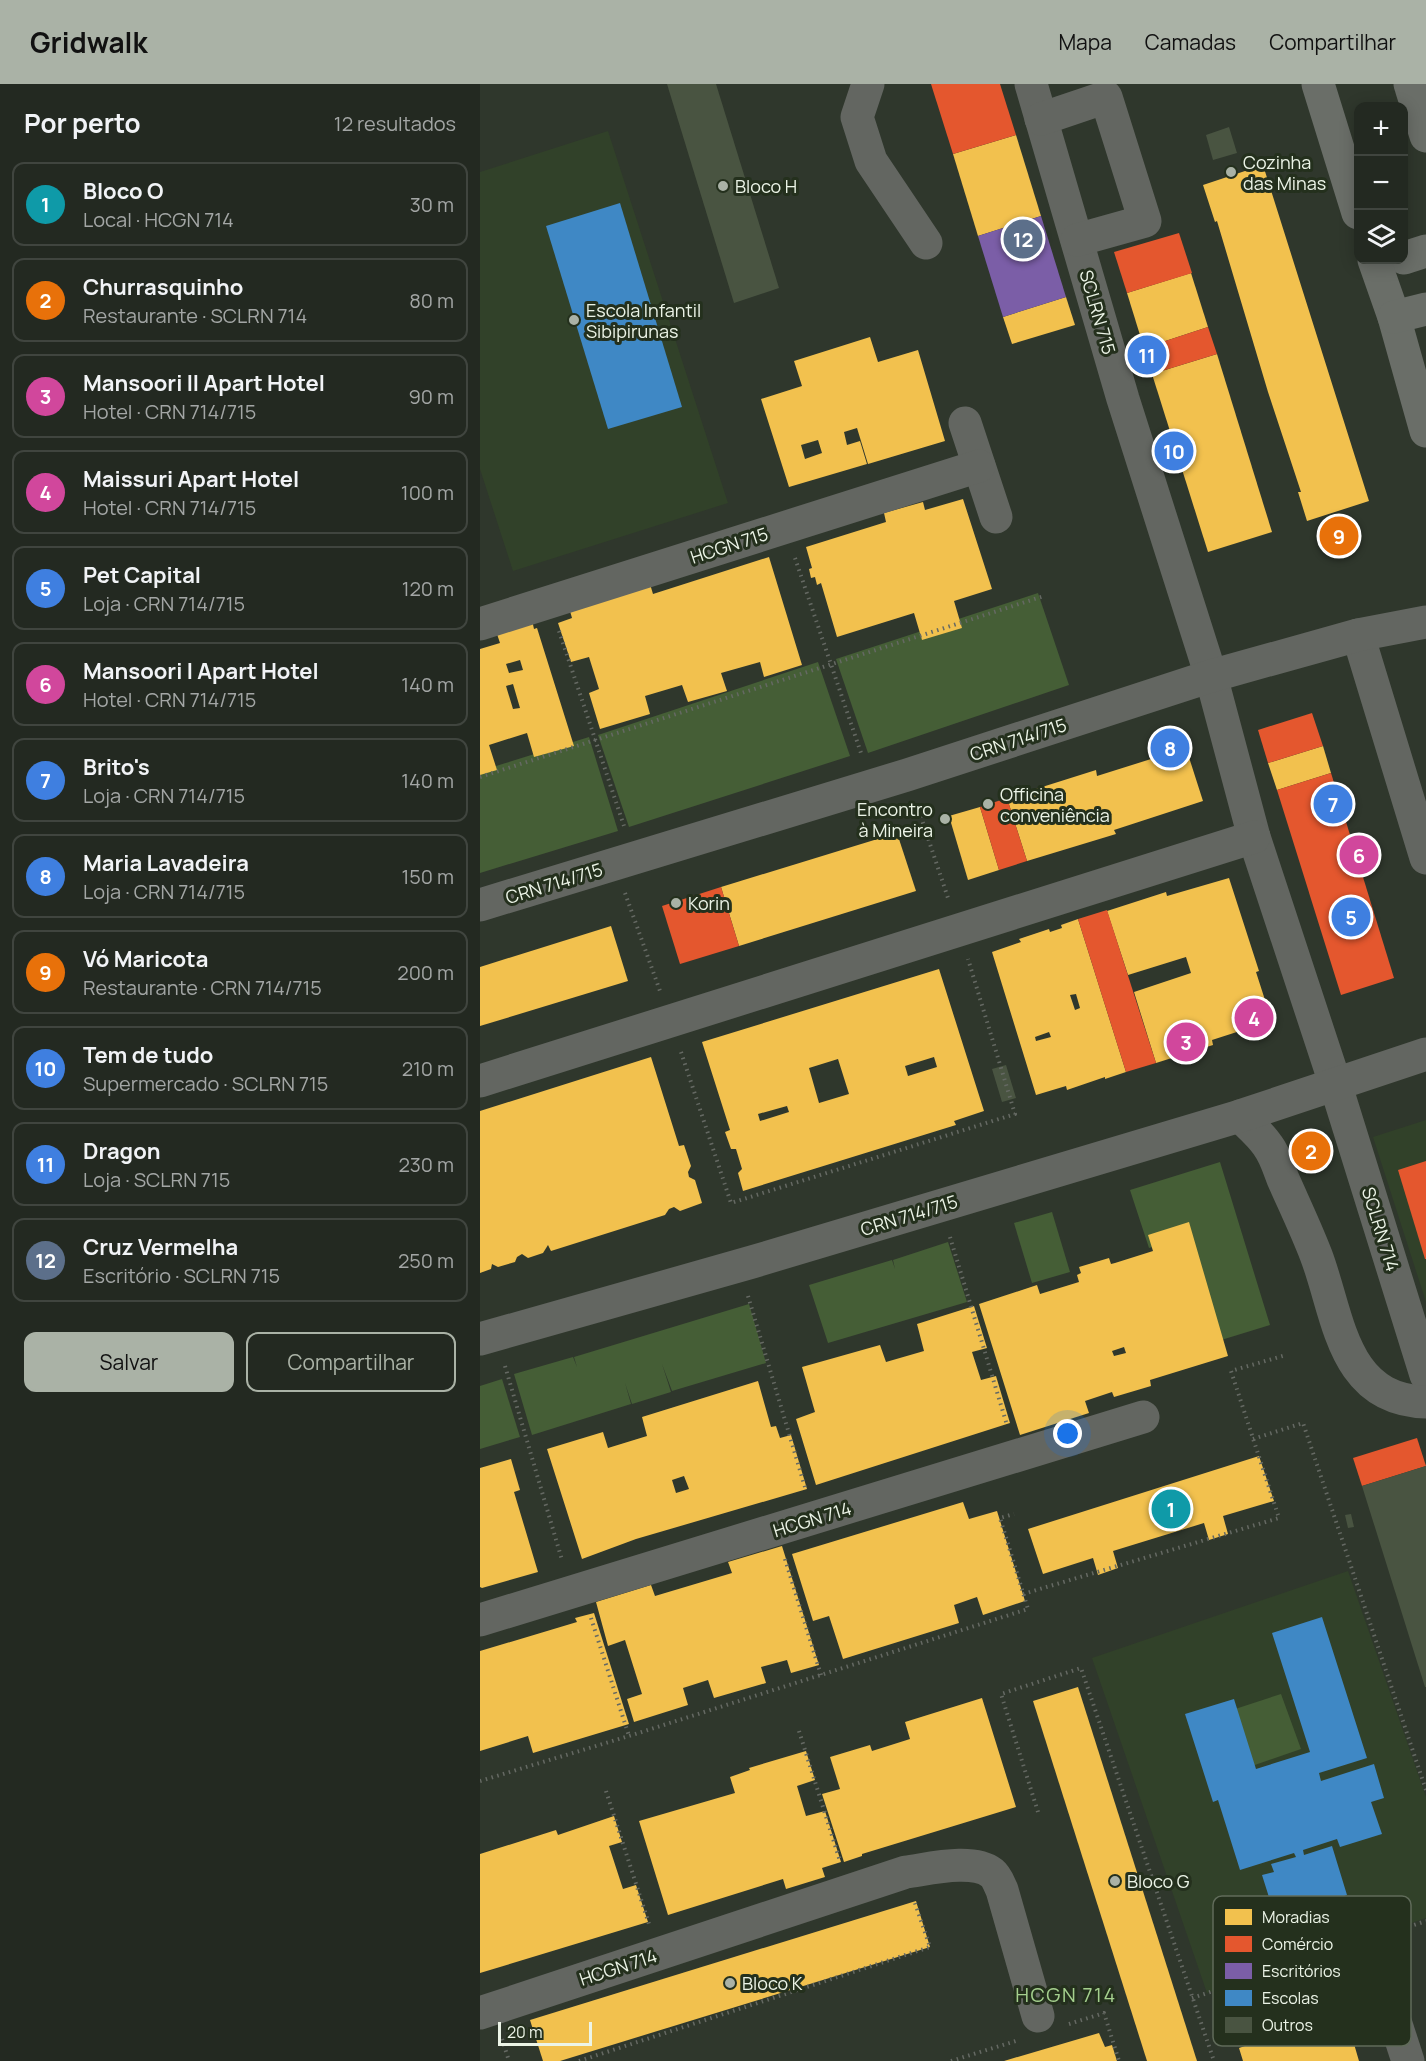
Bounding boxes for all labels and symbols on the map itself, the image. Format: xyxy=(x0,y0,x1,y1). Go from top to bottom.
place label: Cozinha das Minas xyxy=(1243,150,1326,195)
marker: Cozinha das Minas xyxy=(1224,165,1238,179)
place label: Bloco H xyxy=(735,174,797,198)
marker: Bloco H xyxy=(716,179,730,193)
pin: 12 xyxy=(1004,216,1042,262)
street label: SCLRN 715 xyxy=(1074,267,1122,357)
place label: Escola Infantil Sibipirunas xyxy=(586,298,701,343)
marker: Escola Infantil Sibipirunas xyxy=(567,313,581,327)
pin: 11 xyxy=(1128,332,1166,378)
pin: 10 xyxy=(1154,428,1194,473)
pin: 9 xyxy=(1320,514,1358,558)
street label: HCGN 715 xyxy=(687,521,771,569)
street label: CRN 714/715 xyxy=(967,712,1069,766)
pin: 8 xyxy=(1150,726,1190,770)
place label: Officina conveniência xyxy=(1000,782,1110,827)
pin: 7 xyxy=(1314,782,1352,826)
place label: Encontro à Mineira xyxy=(857,797,933,842)
marker: Officina conveniência xyxy=(981,797,995,811)
marker: Encontro à Mineira xyxy=(938,812,952,826)
pin: 6 xyxy=(1340,832,1378,878)
street label: CRN 714/715 xyxy=(503,857,605,909)
place label: Korin xyxy=(688,891,730,915)
pin: 5 xyxy=(1332,894,1370,940)
marker: Korin xyxy=(669,896,683,910)
pin: 4 xyxy=(1234,996,1274,1040)
pin: 3 xyxy=(1166,1020,1206,1064)
pin: 2 xyxy=(1292,1128,1330,1174)
street label: SCLRN 714 xyxy=(1357,1184,1405,1274)
street label: CRN 714/715 xyxy=(858,1189,960,1241)
your location xyxy=(1053,1419,1082,1448)
pin: 1 xyxy=(1152,1486,1190,1532)
street label: HCGN 714 xyxy=(770,1496,854,1542)
place label: Bloco G xyxy=(1127,1869,1190,1893)
marker: Bloco G xyxy=(1108,1874,1122,1888)
legend xyxy=(1213,1896,1411,2046)
text: Moradias xyxy=(1262,1906,1330,1928)
text: Comércio xyxy=(1262,1933,1333,1955)
street label: HCGN 714 xyxy=(576,1943,660,1991)
text: Escritórios xyxy=(1262,1960,1341,1982)
place label: Bloco K xyxy=(742,1971,803,1995)
marker: Bloco K xyxy=(723,1976,737,1990)
district label: HCGN 714 xyxy=(1015,1981,1117,2008)
text: Escolas xyxy=(1262,1987,1319,2009)
text: Outros xyxy=(1262,2014,1313,2036)
scale bar xyxy=(498,2019,592,2046)

